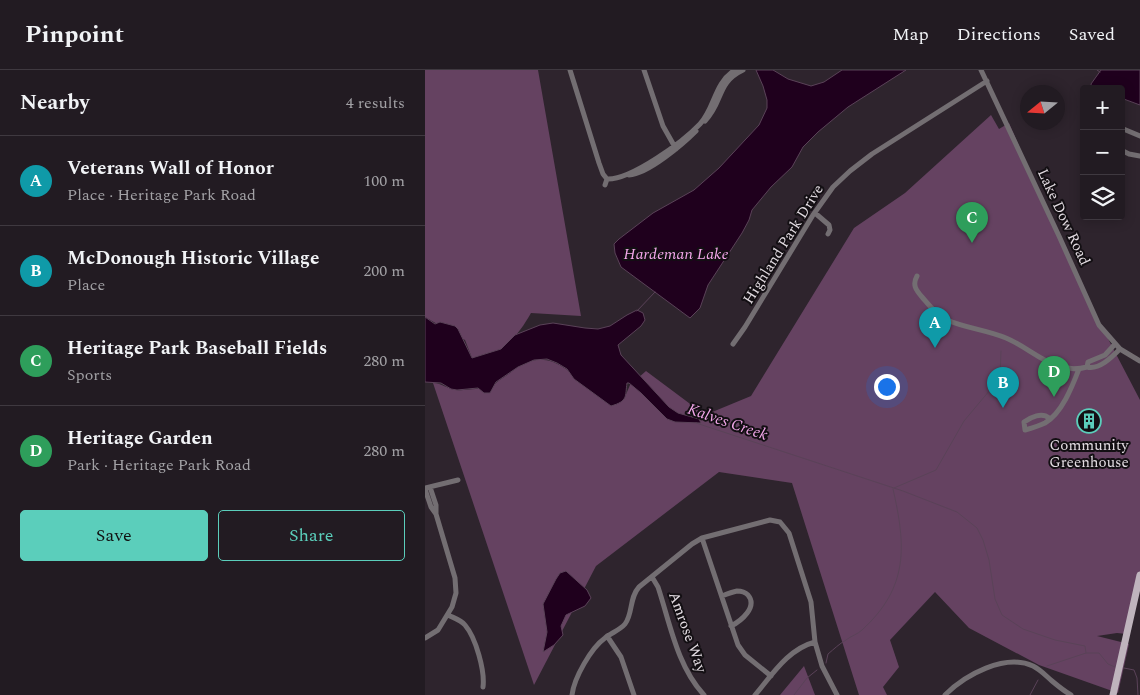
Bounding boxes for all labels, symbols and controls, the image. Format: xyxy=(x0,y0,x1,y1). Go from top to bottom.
text: Pinpoint xyxy=(25,17,124,53)
text: Map xyxy=(893,21,929,48)
text: Directions xyxy=(957,21,1041,48)
text: Saved xyxy=(1069,21,1115,48)
north arrow xyxy=(1020,85,1065,130)
map controls xyxy=(1080,85,1125,220)
button: + xyxy=(1080,85,1125,130)
text: Nearby xyxy=(20,87,90,119)
text: 4 results xyxy=(346,91,405,115)
button: − xyxy=(1080,130,1125,175)
text: Veterans Wall of Honor xyxy=(67,154,274,183)
street label: Lake Dow Road xyxy=(1031,165,1096,269)
text: A xyxy=(30,169,42,193)
text: 100 m xyxy=(363,169,405,193)
button: layers xyxy=(1080,175,1125,220)
street label: Highland Park Drive xyxy=(737,180,830,309)
text: Place · Heritage Park Road xyxy=(67,183,256,207)
pin: C xyxy=(956,202,988,243)
water label: Hardeman Lake xyxy=(623,242,729,266)
text: McDonough Historic Village xyxy=(67,244,319,273)
text: B xyxy=(30,259,42,283)
text: 200 m xyxy=(363,259,405,283)
text: Place xyxy=(67,273,105,297)
pin: A xyxy=(919,307,951,348)
text: Heritage Park Baseball Fields xyxy=(67,334,327,363)
text: C xyxy=(30,349,42,373)
text: 280 m xyxy=(363,349,405,373)
pin: D xyxy=(1038,356,1070,397)
text: Sports xyxy=(67,363,112,387)
pin: B xyxy=(987,367,1019,408)
your location xyxy=(874,374,900,400)
water label: Kalves Creek xyxy=(684,397,772,447)
building icon: Community Greenhouse xyxy=(1076,408,1102,434)
text: Heritage Garden xyxy=(67,424,213,453)
place label: Community Greenhouse xyxy=(1049,434,1129,474)
text: D xyxy=(30,439,42,463)
text: 280 m xyxy=(363,439,405,463)
text: Park · Heritage Park Road xyxy=(67,453,251,477)
button: Save xyxy=(20,510,208,561)
button: Share xyxy=(218,510,405,561)
street label: Amrose Way xyxy=(662,588,713,677)

